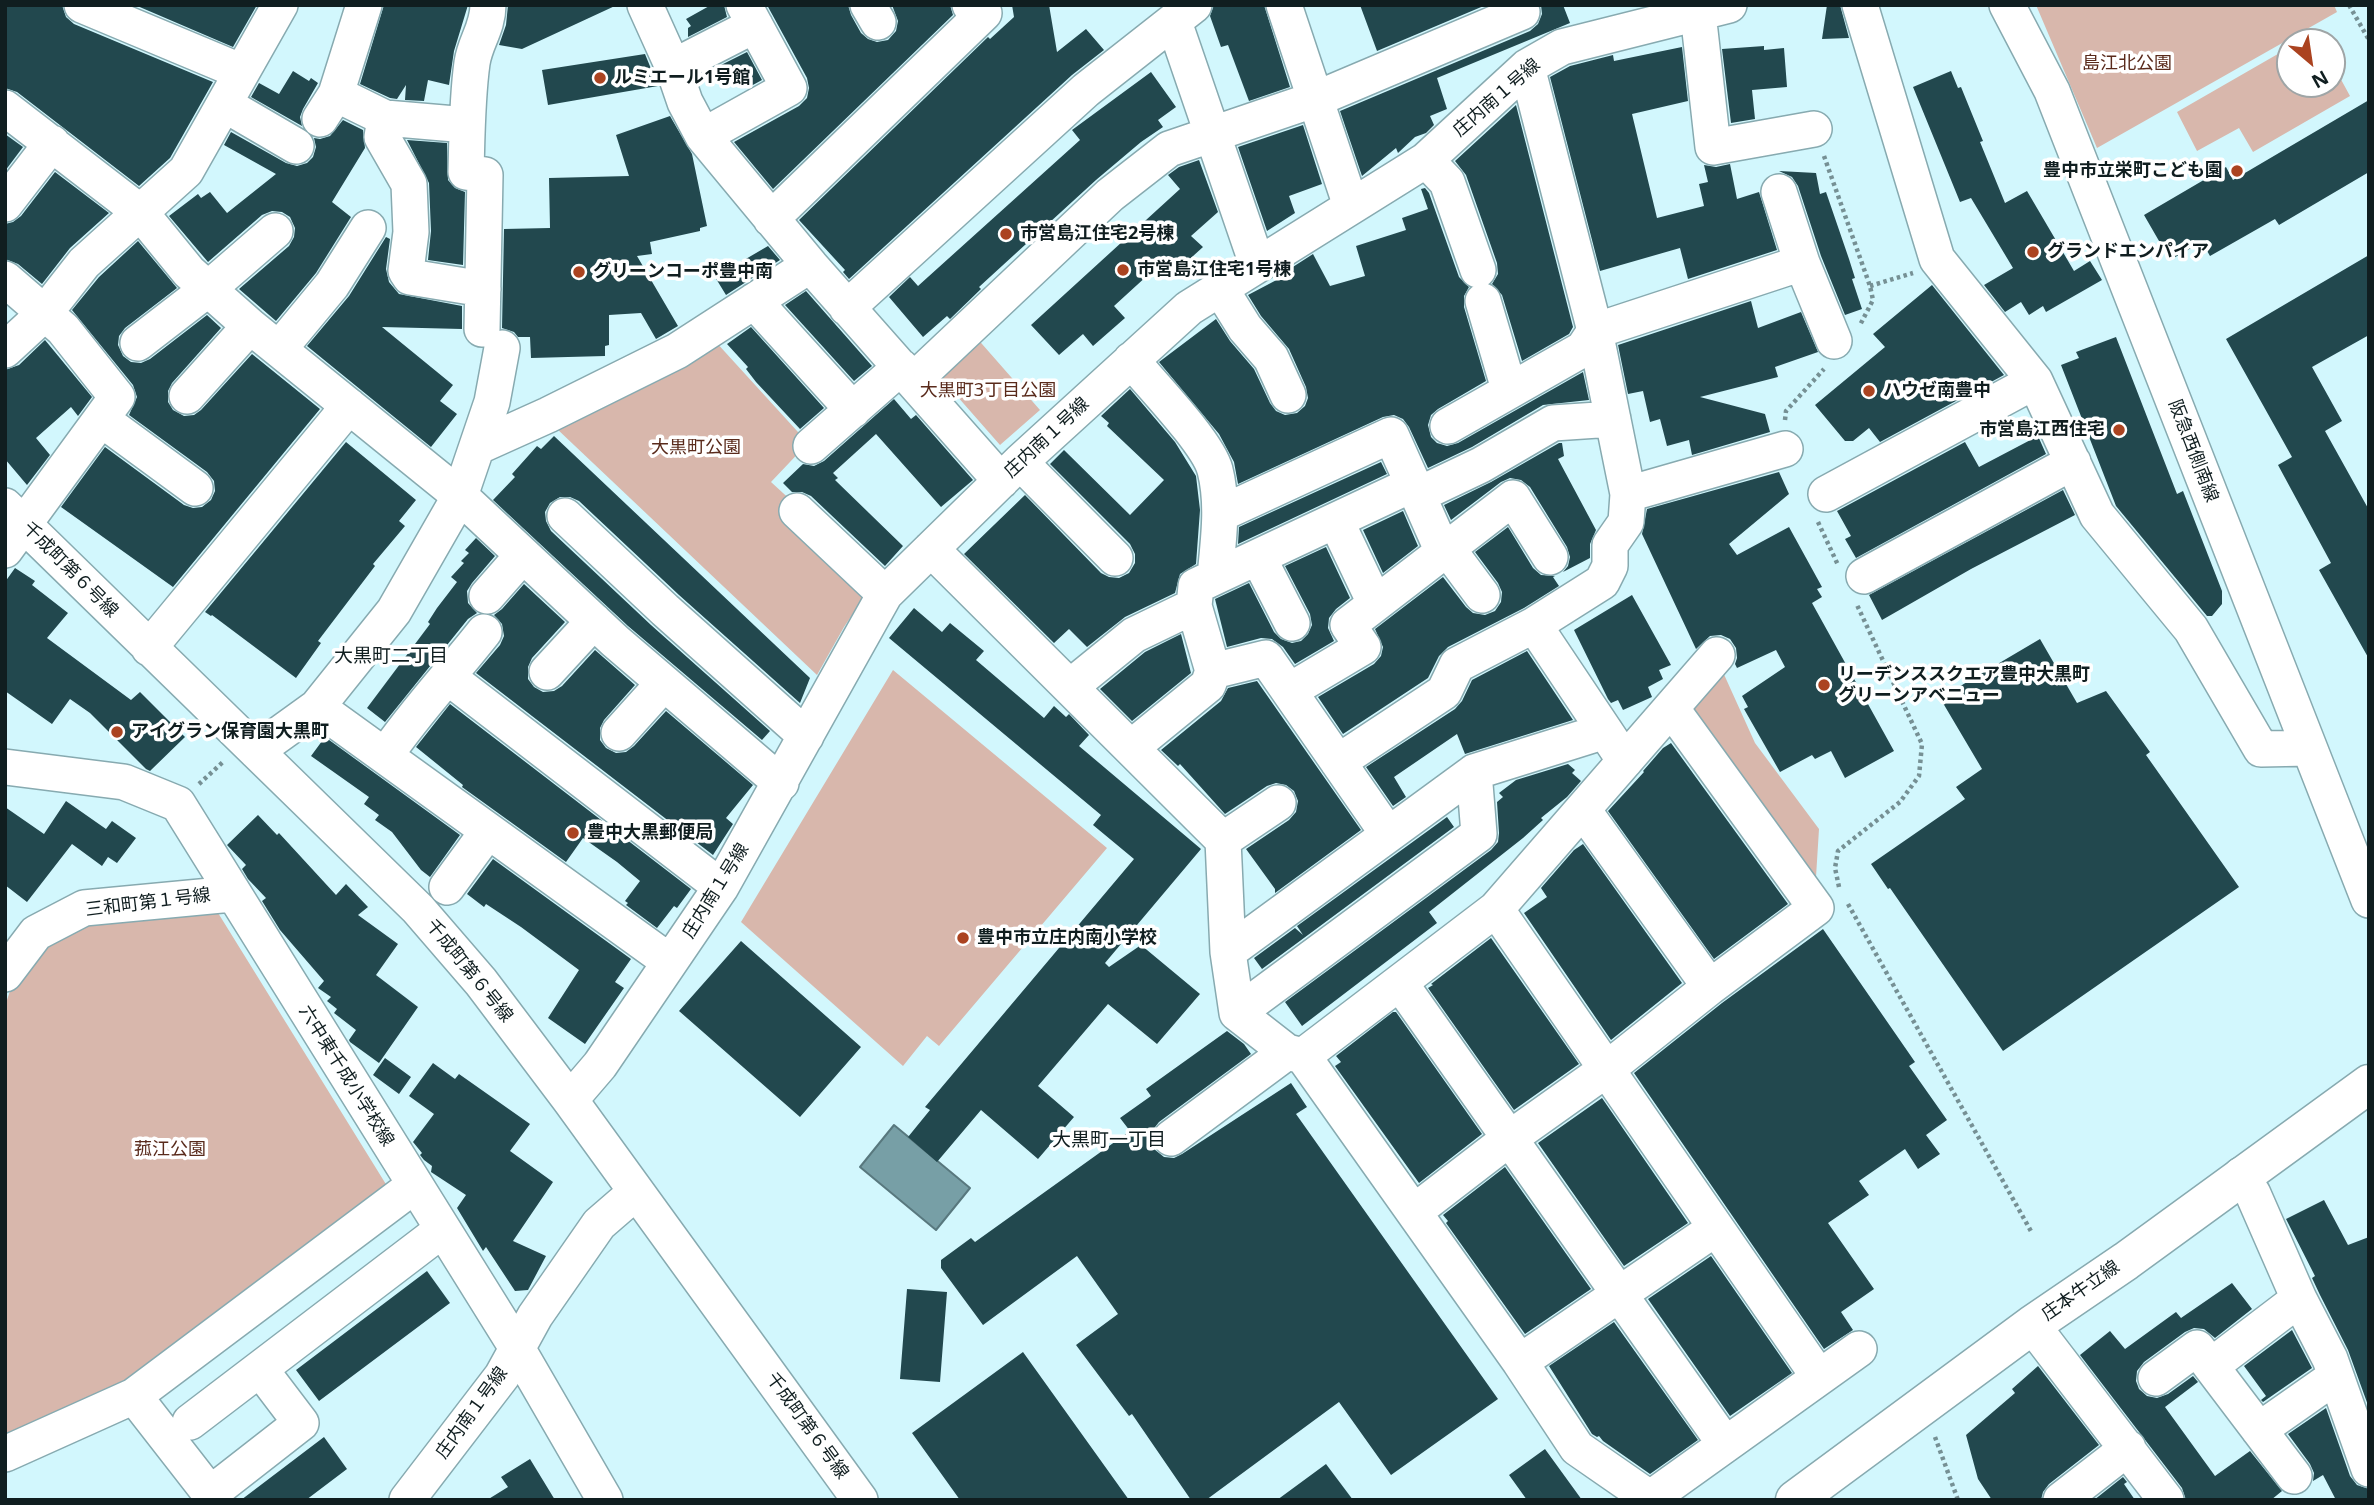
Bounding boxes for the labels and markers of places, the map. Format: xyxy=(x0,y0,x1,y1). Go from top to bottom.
place label: ルミエール1号館 xyxy=(614,67,750,89)
marker: ルミエール1号館 xyxy=(592,70,608,86)
place label: 豊中市立栄町こども園 xyxy=(2043,160,2223,182)
marker: 豊中市立栄町こども園 xyxy=(2229,163,2245,179)
place label: 市営島江住宅2号棟 xyxy=(1020,223,1174,245)
marker: 市営島江住宅2号棟 xyxy=(998,226,1014,242)
place label: グランドエンパイア xyxy=(2047,241,2209,263)
marker: グランドエンパイア xyxy=(2025,244,2041,260)
place label: 市営島江住宅1号棟 xyxy=(1137,259,1291,281)
place label: グリーンコーポ豊中南 xyxy=(593,261,773,283)
marker: 市営島江住宅1号棟 xyxy=(1115,262,1131,278)
marker: グリーンコーポ豊中南 xyxy=(571,264,587,280)
place label: ハウゼ南豊中 xyxy=(1883,380,1991,402)
marker: ハウゼ南豊中 xyxy=(1861,383,1877,399)
place label: 市営島江西住宅 xyxy=(1979,419,2105,441)
marker: 市営島江西住宅 xyxy=(2111,422,2127,438)
place label: リーデンススクエア豊中大黒町 グリーンアベニュー xyxy=(1838,664,2090,706)
marker: リーデンススクエア豊中大黒町 グリーンアベニュー xyxy=(1816,677,1832,693)
place label: アイグラン保育園大黒町 xyxy=(131,721,329,743)
marker: アイグラン保育園大黒町 xyxy=(109,724,125,740)
place label: 豊中大黒郵便局 xyxy=(587,822,713,844)
marker: 豊中大黒郵便局 xyxy=(565,825,581,841)
place label: 豊中市立庄内南小学校 xyxy=(977,927,1157,949)
marker: 豊中市立庄内南小学校 xyxy=(955,930,971,946)

